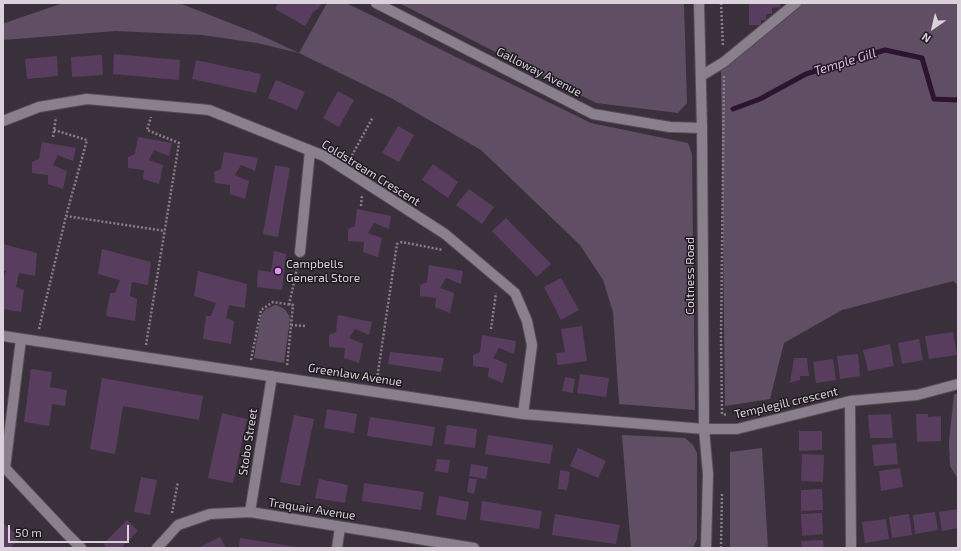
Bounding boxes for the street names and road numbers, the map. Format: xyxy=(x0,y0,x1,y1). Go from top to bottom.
street label: Galloway Avenue xyxy=(494,44,584,100)
street label: Coldstream Crescent xyxy=(319,137,423,209)
street label: Coltness Road xyxy=(683,237,697,315)
street label: Greenlaw Avenue xyxy=(307,360,403,390)
street label: Templegill crescent xyxy=(733,384,839,422)
street label: Stobo Street xyxy=(236,407,260,477)
street label: Traquair Avenue xyxy=(267,495,357,523)

